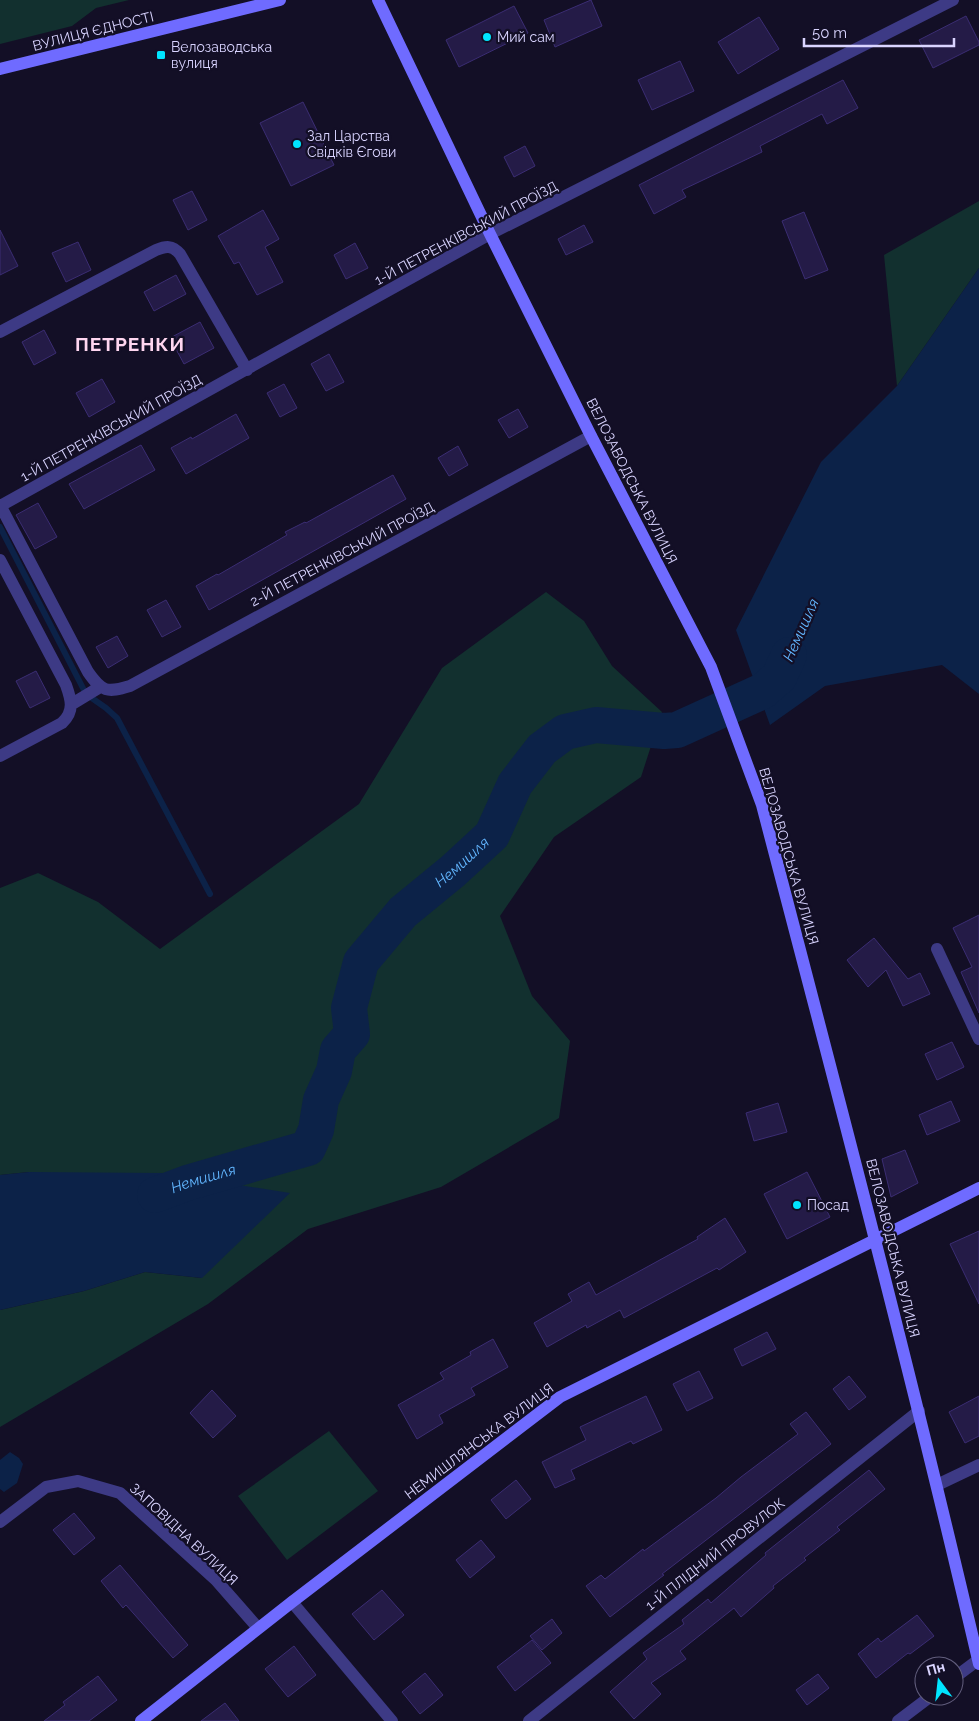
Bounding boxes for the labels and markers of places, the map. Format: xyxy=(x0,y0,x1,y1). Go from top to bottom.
place label: Мий сам xyxy=(497,29,555,45)
marker: Мий сам xyxy=(481,31,493,43)
place label: Велозаводська вулиця xyxy=(171,39,272,71)
marker: Велозаводська вулиця xyxy=(155,49,167,61)
place label: Зал Царства Свідків Єгови xyxy=(307,128,396,160)
marker: Зал Царства Свідків Єгови xyxy=(291,138,303,150)
place label: Посад xyxy=(807,1197,849,1213)
marker: Посад xyxy=(791,1199,803,1211)

